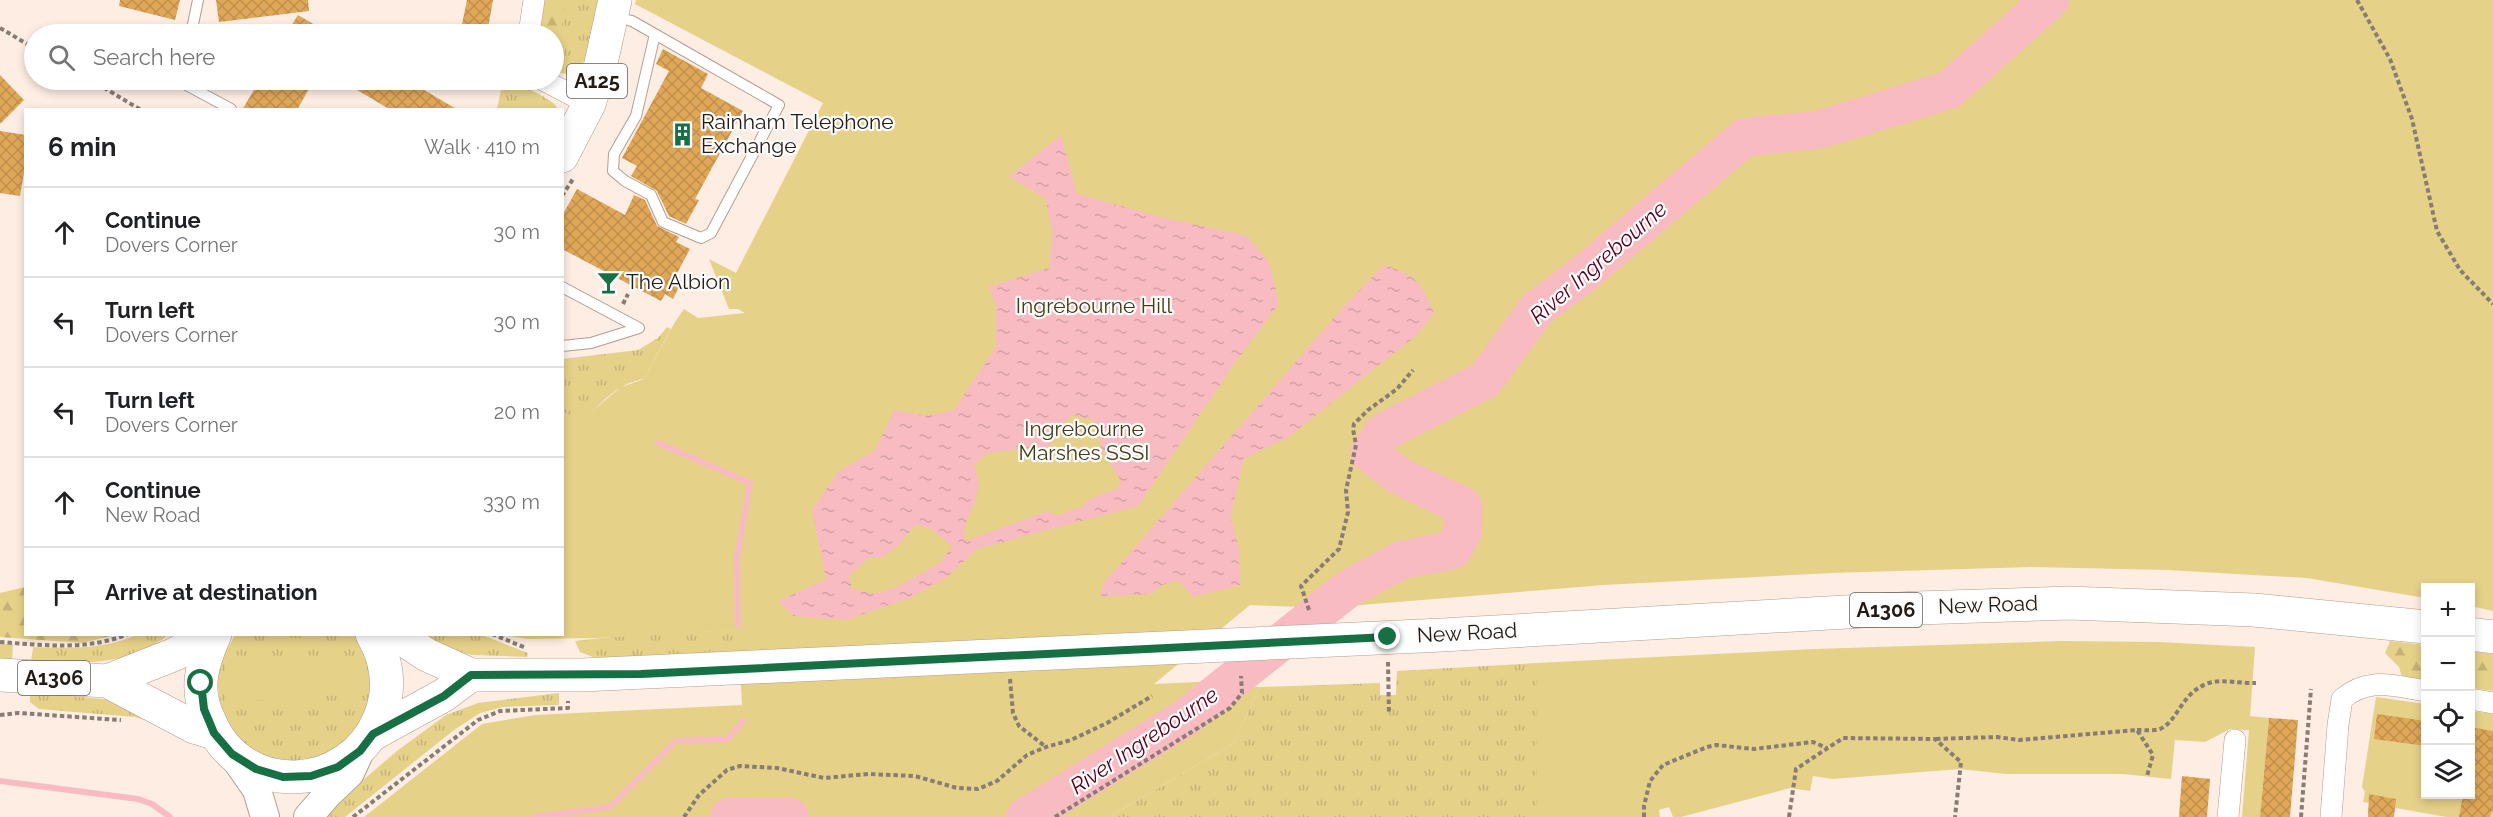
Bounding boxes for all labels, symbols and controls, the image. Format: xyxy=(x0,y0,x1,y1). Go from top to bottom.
search box xyxy=(24,24,564,90)
icon: search xyxy=(45,41,78,74)
text: Search here xyxy=(93,44,215,70)
road number: A125 xyxy=(567,64,627,98)
place label: Rainham Telephone Exchange xyxy=(701,109,894,158)
building icon: Rainham Telephone Exchange xyxy=(670,121,696,147)
text: 6 min xyxy=(48,132,117,162)
text: Walk · 410 m xyxy=(424,135,540,159)
water label: River Ingrebourne xyxy=(1524,195,1672,329)
text: Continue xyxy=(105,207,201,233)
icon: ahead xyxy=(48,216,81,249)
text: 30 m xyxy=(494,220,540,244)
text: Dovers Corner xyxy=(105,233,238,257)
bar icon: The Albion xyxy=(595,269,621,295)
place label: The Albion xyxy=(626,269,730,294)
park label: Ingrebourne Hill xyxy=(1016,293,1173,318)
text: Turn left xyxy=(105,297,195,323)
icon: left xyxy=(48,306,81,339)
text: 30 m xyxy=(494,310,540,334)
text: Dovers Corner xyxy=(105,323,238,347)
text: Turn left xyxy=(105,387,195,413)
icon: left xyxy=(48,396,81,429)
text: 20 m xyxy=(494,400,540,424)
text: Dovers Corner xyxy=(105,413,238,437)
park label: Ingrebourne Marshes SSSI xyxy=(1019,416,1149,465)
text: Continue xyxy=(105,477,201,503)
icon: ahead xyxy=(48,486,81,519)
text: 330 m xyxy=(483,490,540,514)
text: New Road xyxy=(105,503,201,527)
icon: arrive xyxy=(48,576,81,609)
text: Arrive at destination xyxy=(105,579,318,605)
map controls xyxy=(2421,583,2475,799)
button: + xyxy=(2421,583,2475,637)
street label: New Road xyxy=(1937,590,2039,619)
road number: A1306 xyxy=(1850,593,1922,627)
street label: New Road xyxy=(1416,617,1518,648)
route end xyxy=(1374,623,1400,649)
button: − xyxy=(2421,637,2475,691)
road number: A1306 xyxy=(18,661,90,695)
route start xyxy=(187,669,213,695)
water label: River Ingrebourne xyxy=(1065,681,1223,799)
button: locate xyxy=(2421,691,2475,745)
button: layers xyxy=(2421,745,2475,799)

